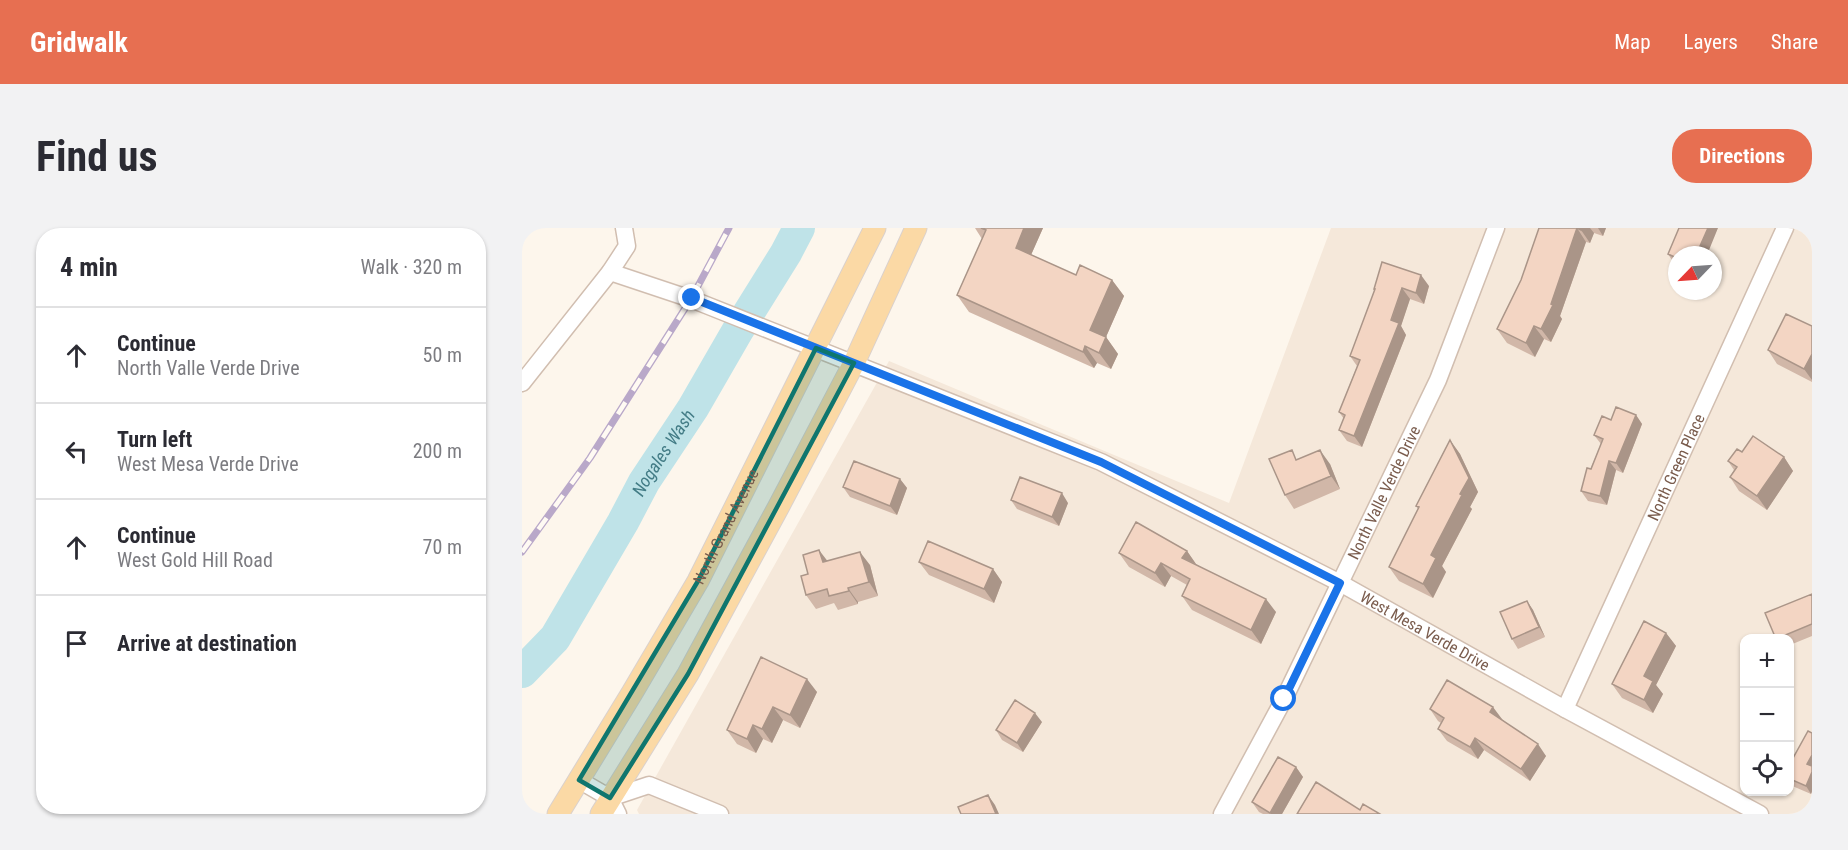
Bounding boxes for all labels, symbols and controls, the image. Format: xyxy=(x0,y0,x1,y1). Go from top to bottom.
text: Gridwalk xyxy=(30,26,128,59)
text: Map xyxy=(1614,30,1651,54)
text: Layers xyxy=(1684,30,1738,54)
text: Share xyxy=(1771,30,1818,54)
button: Directions xyxy=(1672,129,1812,183)
text: Find us xyxy=(36,132,157,181)
north arrow xyxy=(1668,246,1722,300)
text: 4 min xyxy=(60,252,118,282)
text: Walk · 320 m xyxy=(361,255,462,279)
route end xyxy=(678,284,704,310)
text: Continue xyxy=(117,331,196,356)
icon: ahead xyxy=(60,339,93,372)
text: 50 m xyxy=(423,343,462,367)
text: North Valle Verde Drive xyxy=(117,356,300,380)
water label: Nogales Wash xyxy=(628,406,699,499)
street label: North Green Place xyxy=(1644,411,1709,524)
street label: North Valle Verde Drive xyxy=(1344,423,1424,563)
text: Turn left xyxy=(117,427,192,452)
icon: left xyxy=(60,435,93,468)
text: 200 m xyxy=(413,439,462,463)
text: West Mesa Verde Drive xyxy=(117,452,299,476)
street label: North Grand Avenue xyxy=(689,466,763,587)
text: Continue xyxy=(117,523,196,548)
icon: ahead xyxy=(60,531,93,564)
text: 70 m xyxy=(423,535,462,559)
text: West Gold Hill Road xyxy=(117,548,273,572)
street label: West Mesa Verde Drive xyxy=(1357,587,1493,675)
icon: arrive xyxy=(60,627,93,660)
text: Arrive at destination xyxy=(117,631,297,656)
map controls xyxy=(1740,634,1794,796)
button: + xyxy=(1740,634,1794,688)
route start xyxy=(1270,685,1296,711)
button: − xyxy=(1740,688,1794,742)
button: locate xyxy=(1740,742,1794,796)

